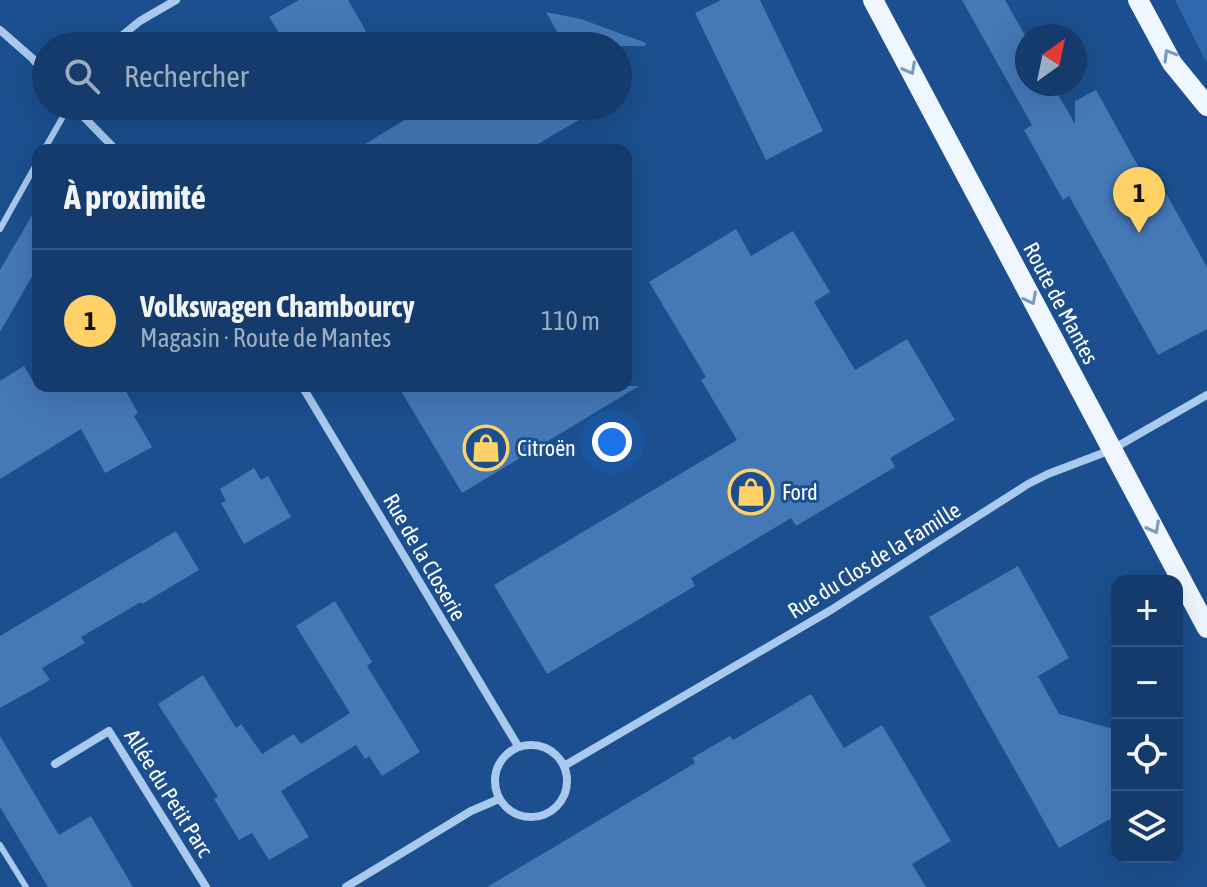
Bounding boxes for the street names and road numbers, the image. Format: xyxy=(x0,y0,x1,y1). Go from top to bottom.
street label: Route de Mantes xyxy=(1018,238,1104,368)
street label: Rue de la Closerie xyxy=(378,489,472,625)
street label: Rue du Clos de la Famille xyxy=(783,496,965,624)
street label: Allée du Petit Parc xyxy=(119,724,219,862)

